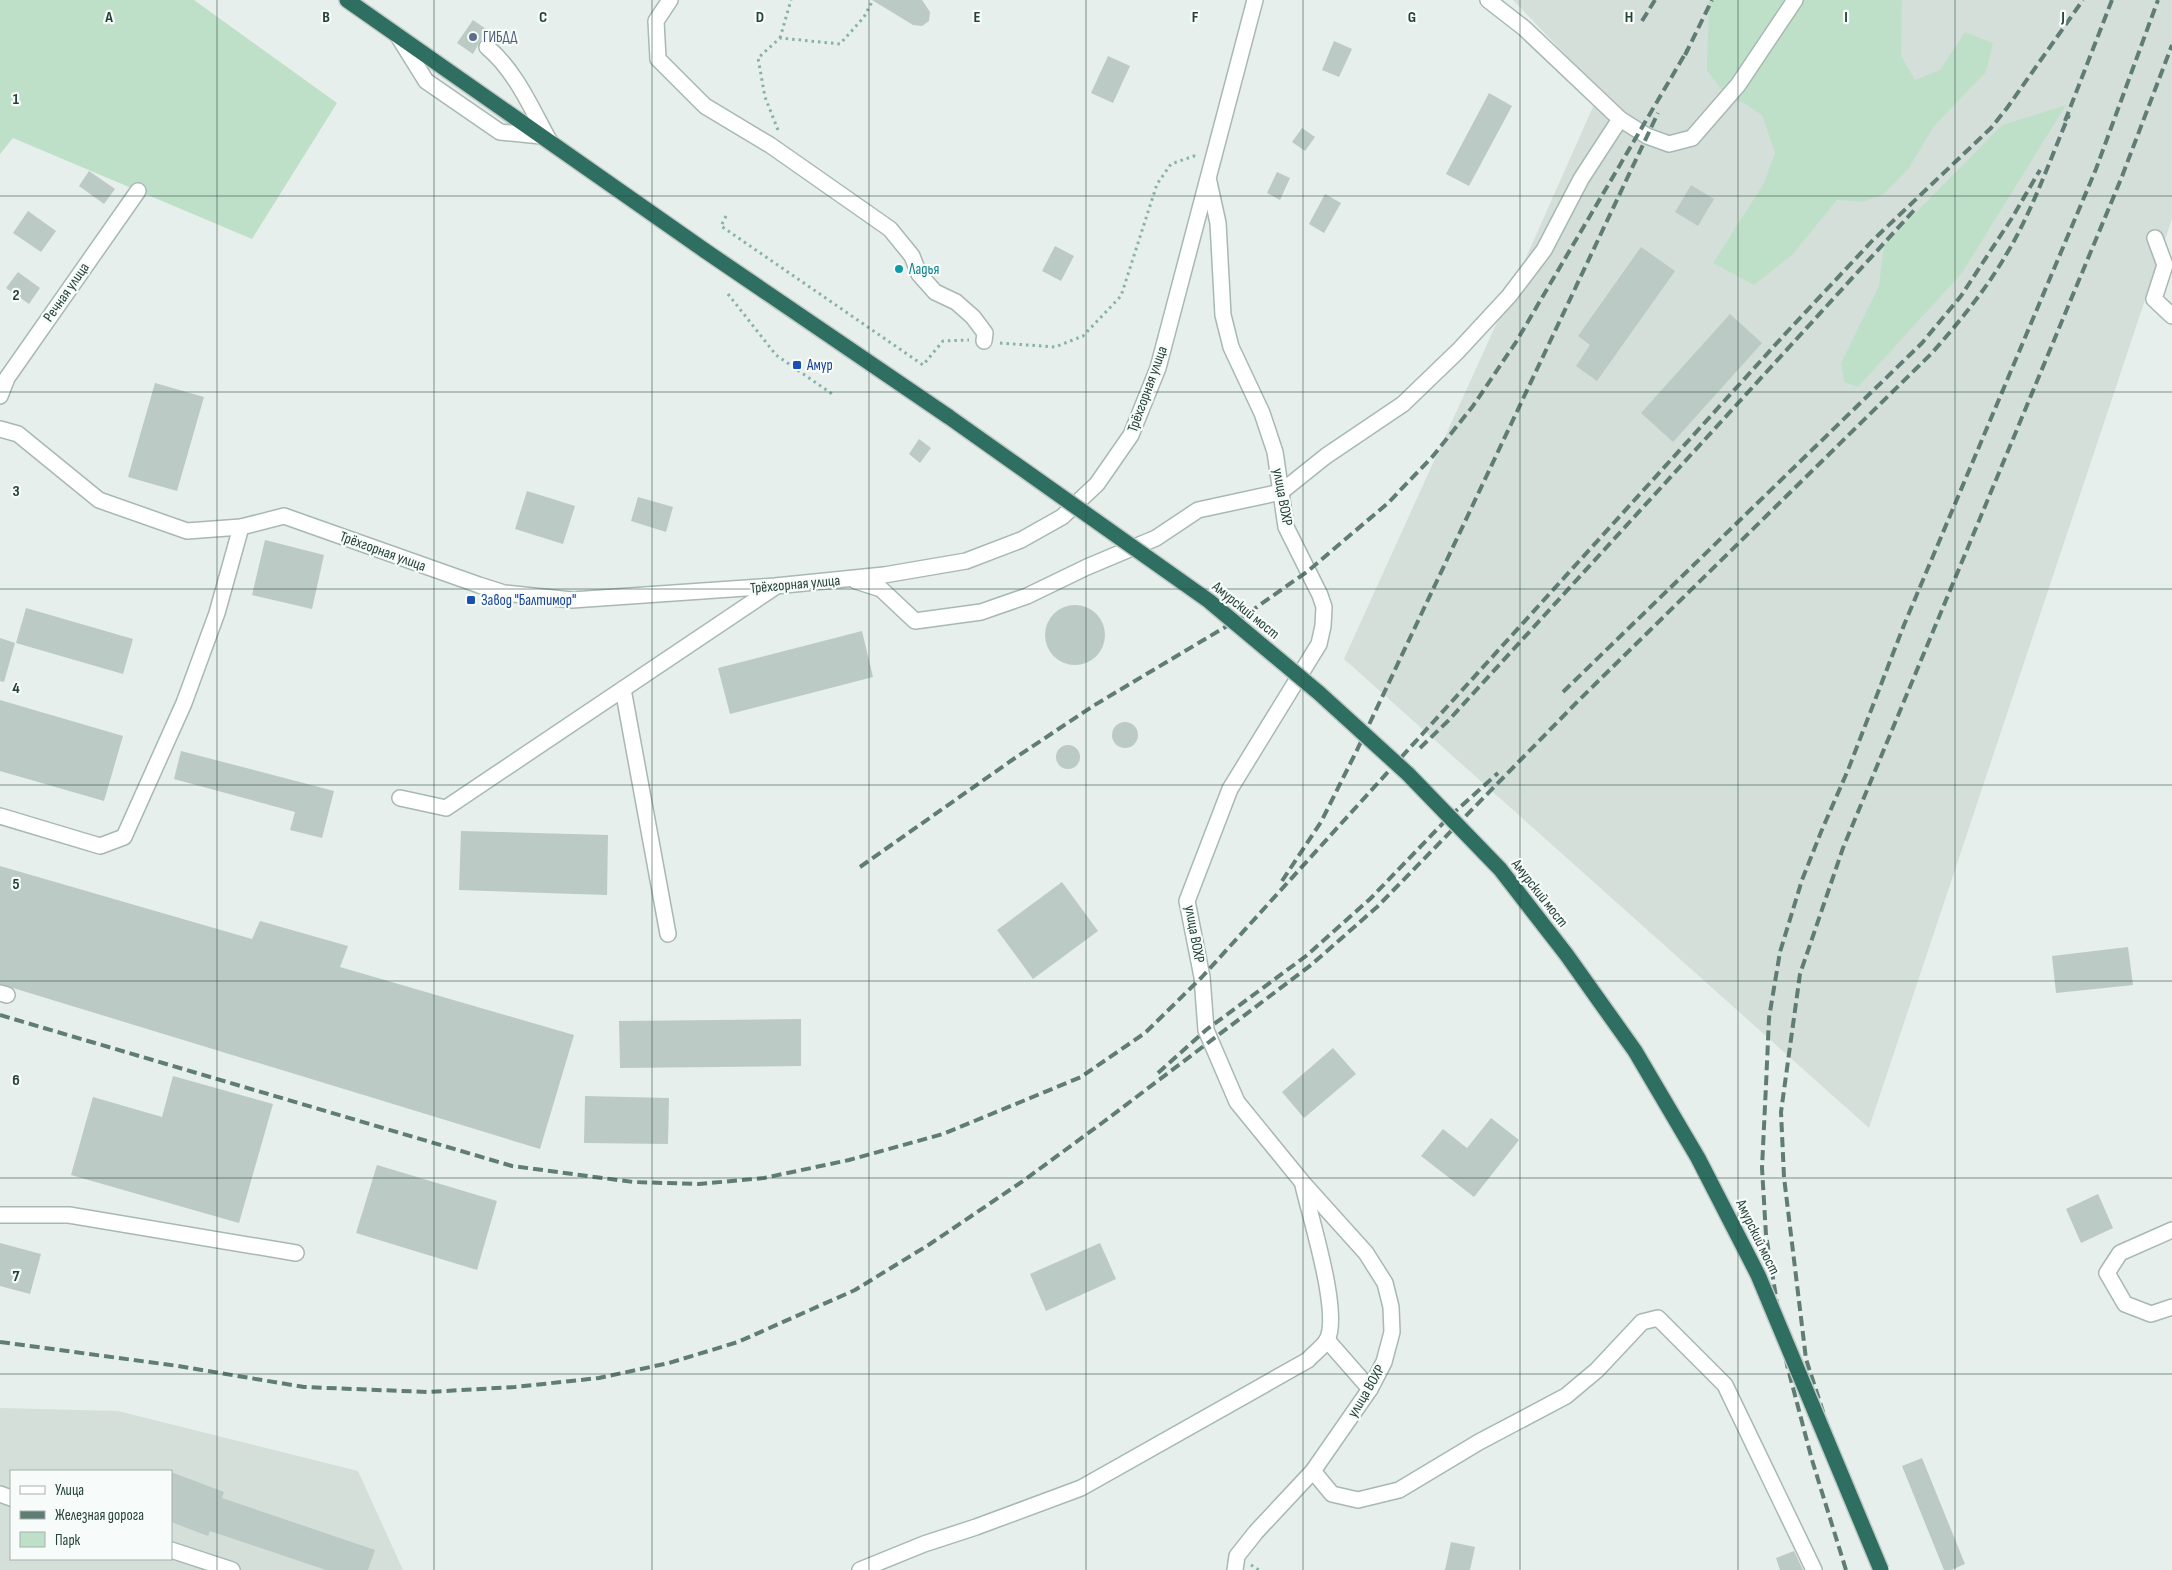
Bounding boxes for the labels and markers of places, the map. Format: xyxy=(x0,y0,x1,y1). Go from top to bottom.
place label: ГИБДД xyxy=(483,28,518,47)
marker: ГИБДД xyxy=(467,31,479,43)
place label: Ладья xyxy=(908,260,939,279)
marker: Ладья xyxy=(893,263,905,275)
place label: Амур xyxy=(806,356,833,375)
marker: Амур xyxy=(791,359,803,371)
place label: Завод "Балтимор" xyxy=(481,591,576,610)
marker: Завод "Балтимор" xyxy=(465,594,477,606)

